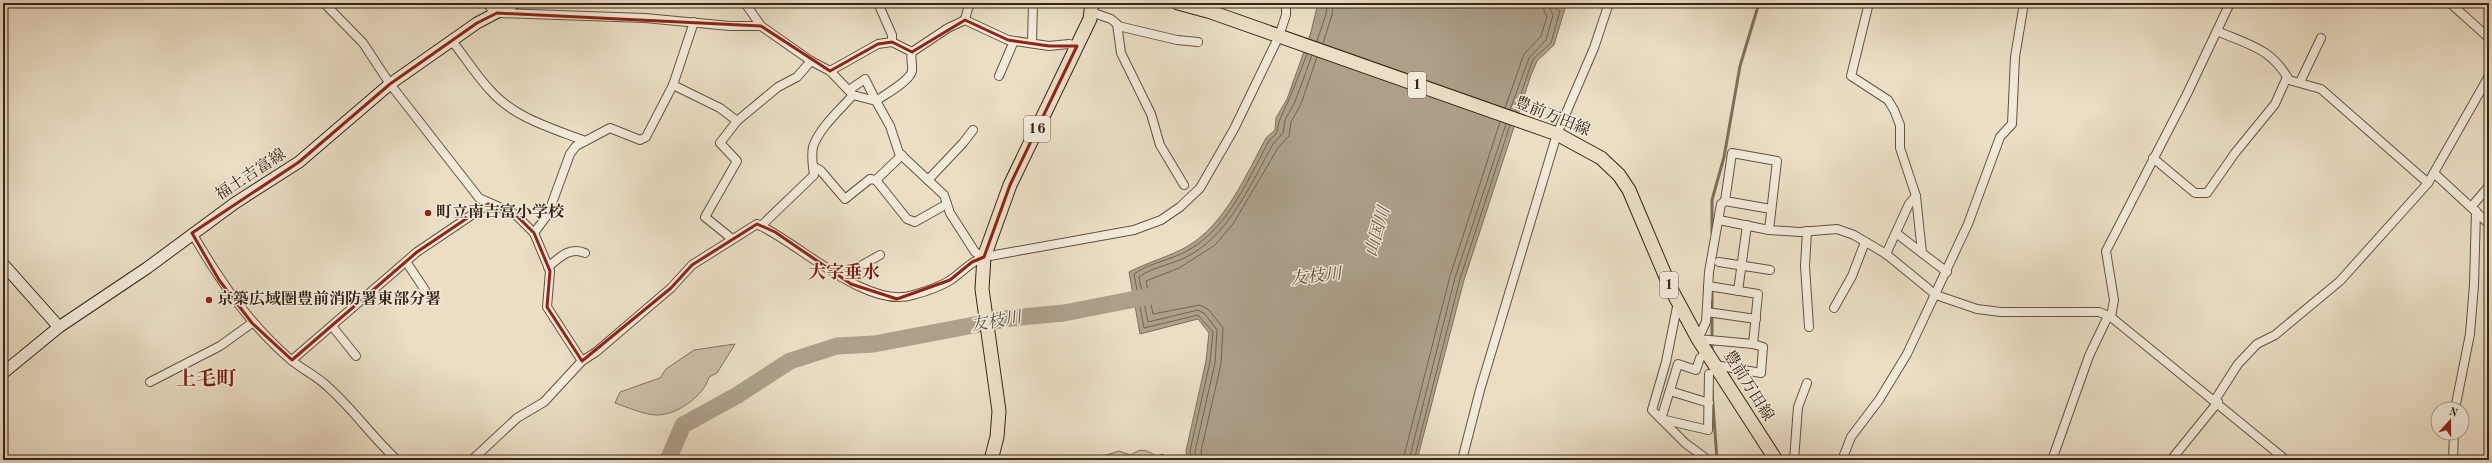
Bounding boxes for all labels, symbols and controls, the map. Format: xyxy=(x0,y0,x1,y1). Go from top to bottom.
road number: 1 xyxy=(1408,72,1426,98)
street label: 豊前万田線 xyxy=(1512,93,1593,139)
road number: 16 xyxy=(1024,116,1050,142)
street label: 福土吉富線 xyxy=(212,145,289,203)
place label: 町立南吉富小学校 xyxy=(436,203,565,221)
water label: 山国川 xyxy=(1362,203,1394,259)
marker: 町立南吉富小学校 xyxy=(423,208,433,218)
district label: 大字垂水 xyxy=(808,262,880,282)
water label: 友枝川 xyxy=(1290,264,1344,288)
road number: 1 xyxy=(1660,272,1678,298)
place label: 京築広域圏豊前消防署東部分署 xyxy=(217,290,441,308)
marker: 京築広域圏豊前消防署東部分署 xyxy=(204,295,214,305)
water label: 友枝川 xyxy=(969,307,1025,335)
street label: 豊前万田線 xyxy=(1720,347,1778,424)
district label: 上毛町 xyxy=(176,368,237,390)
north arrow xyxy=(2430,401,2470,441)
text: N xyxy=(2447,406,2459,420)

